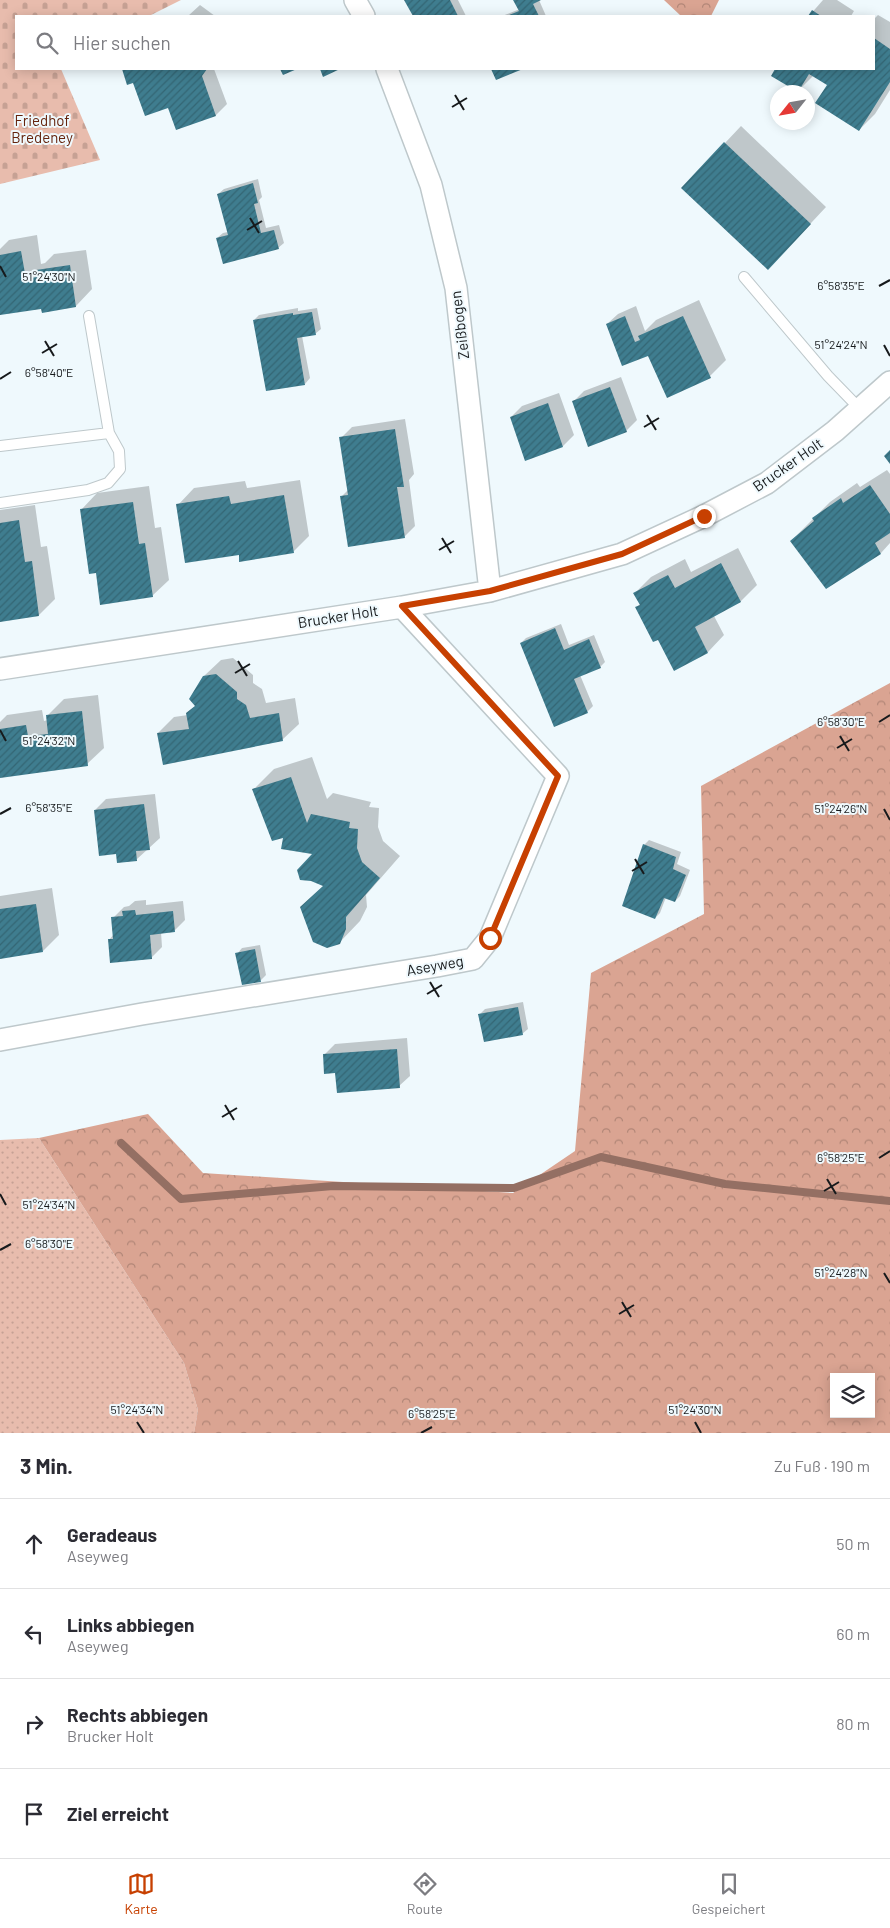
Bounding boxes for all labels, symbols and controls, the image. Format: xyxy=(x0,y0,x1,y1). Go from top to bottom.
search box xyxy=(15,15,875,70)
icon: search xyxy=(33,29,61,57)
text: Hier suchen xyxy=(73,31,171,54)
north arrow xyxy=(770,85,815,130)
park label: Friedhof Bredeney xyxy=(11,111,73,146)
text: 51°24'30"N xyxy=(22,269,76,283)
text: 6°58'35"E xyxy=(817,278,865,292)
street label: Zeißbogen xyxy=(446,290,472,360)
text: 51°24'24"N xyxy=(814,337,868,351)
text: 6°58'40"E xyxy=(25,365,73,379)
street label: Brucker Holt xyxy=(749,433,826,495)
route end xyxy=(693,505,716,528)
street label: Brucker Holt xyxy=(296,601,379,631)
text: 6°58'30"E xyxy=(817,714,865,728)
text: 51°24'32"N xyxy=(23,733,75,747)
text: 6°58'35"E xyxy=(25,800,73,814)
text: 51°24'26"N xyxy=(815,801,867,815)
route start xyxy=(479,927,502,950)
street label: Aseyweg xyxy=(405,951,465,979)
text: 6°58'25"E xyxy=(817,1150,865,1164)
text: 51°24'34"N xyxy=(23,1197,75,1211)
text: 6°58'30"E xyxy=(25,1236,73,1250)
text: 51°24'28"N xyxy=(814,1265,868,1279)
map controls xyxy=(830,1373,875,1418)
button: layers xyxy=(830,1373,875,1418)
text: 51°24'34"N xyxy=(111,1402,163,1416)
text: 51°24'30"N xyxy=(668,1402,722,1416)
text: 6°58'25"E xyxy=(408,1406,456,1420)
text: 3 Min. xyxy=(20,1453,73,1478)
text: Zu Fuß · 190 m xyxy=(774,1456,870,1475)
text: Geradeaus xyxy=(67,1523,157,1546)
icon: ahead xyxy=(20,1530,48,1558)
text: 50 m xyxy=(836,1534,870,1553)
text: Aseyweg xyxy=(67,1546,128,1565)
text: Links abbiegen xyxy=(67,1613,194,1636)
icon: left xyxy=(20,1620,48,1648)
text: 60 m xyxy=(836,1624,870,1643)
text: Aseyweg xyxy=(67,1636,128,1655)
text: Rechts abbiegen xyxy=(67,1703,208,1726)
icon: right xyxy=(20,1710,48,1738)
text: 80 m xyxy=(836,1714,870,1733)
text: Brucker Holt xyxy=(67,1726,154,1745)
icon: arrive xyxy=(20,1800,48,1828)
text: Ziel erreicht xyxy=(67,1802,169,1825)
tab: Karte xyxy=(124,1870,158,1917)
tab: Route xyxy=(407,1870,443,1917)
tab: Gespeichert xyxy=(692,1870,766,1917)

